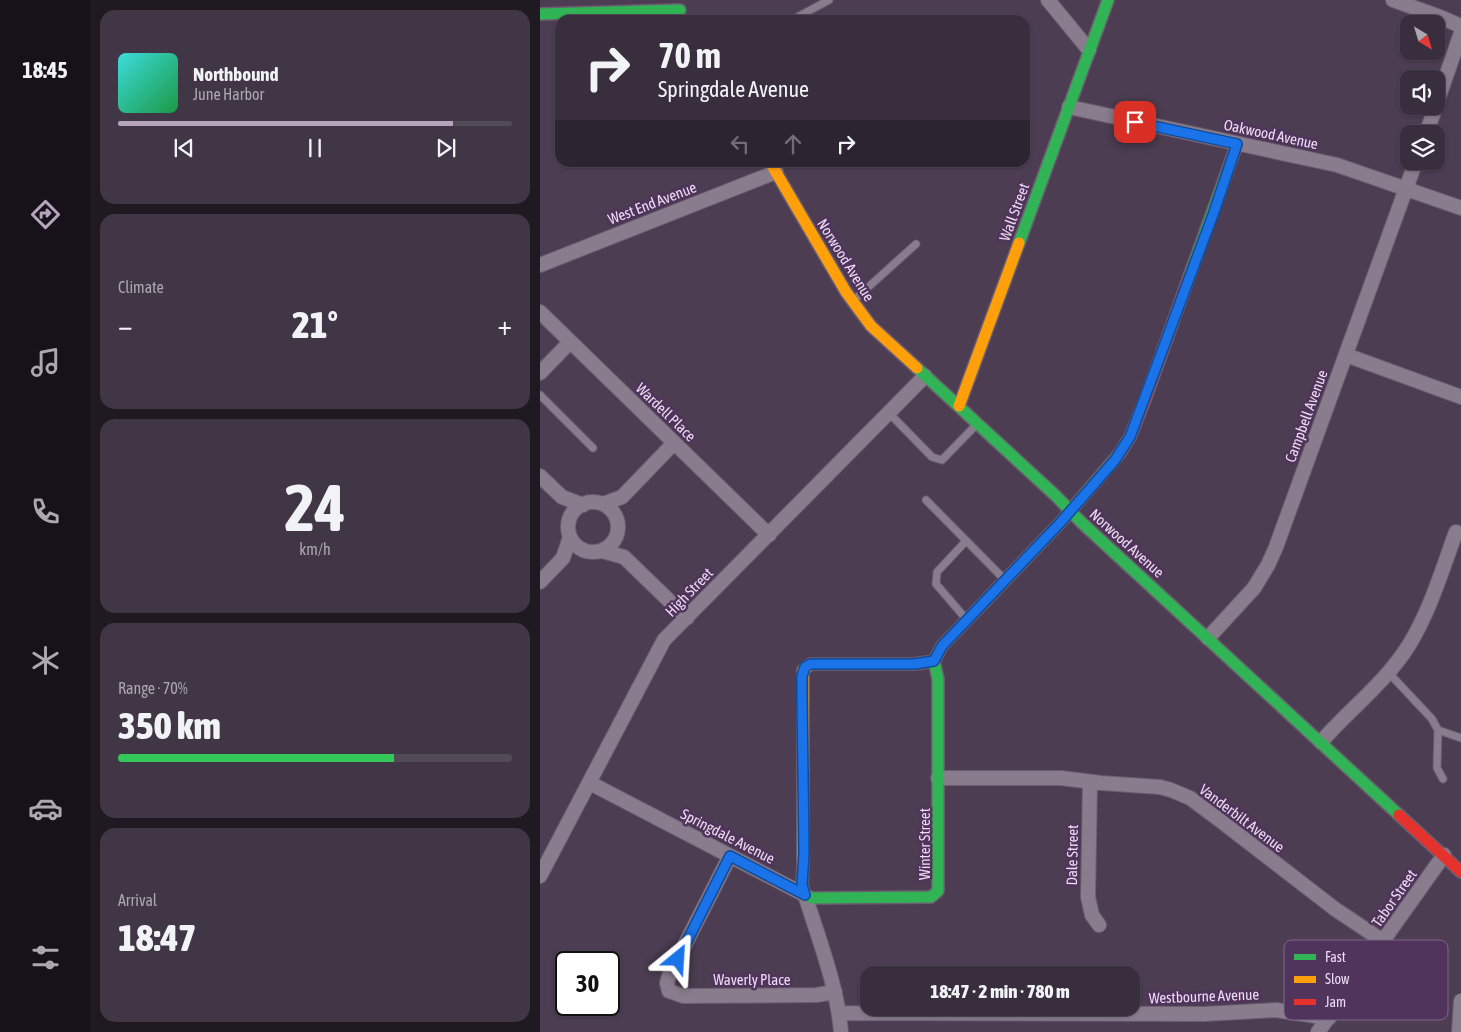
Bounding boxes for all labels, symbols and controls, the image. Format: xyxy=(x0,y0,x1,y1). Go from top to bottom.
north arrow xyxy=(1400,15,1445,60)
map controls xyxy=(1400,15,1445,170)
icon: right xyxy=(575,35,640,100)
text: 70 m xyxy=(658,35,721,75)
text: 18:45 xyxy=(22,57,68,83)
text: Northbound xyxy=(193,63,279,85)
button: sound xyxy=(1400,70,1445,115)
text: Springdale Avenue xyxy=(658,76,809,102)
text: June Harbor xyxy=(193,85,264,103)
pin xyxy=(1114,101,1156,143)
icon: arrive xyxy=(1121,108,1149,136)
street label: Oakwood Avenue xyxy=(1222,116,1320,152)
button: layers xyxy=(1400,125,1445,170)
icon: left xyxy=(726,130,754,158)
icon: ahead xyxy=(779,130,807,158)
icon: right xyxy=(832,130,860,158)
icon: previous xyxy=(170,134,198,162)
icon: pause xyxy=(301,134,329,162)
icon: next xyxy=(432,134,460,162)
street label: West End Avenue xyxy=(605,178,699,228)
street label: Wall Street xyxy=(996,181,1032,243)
icon: directions xyxy=(28,197,63,232)
street label: Norwood Avenue xyxy=(814,216,878,304)
text: Climate xyxy=(118,278,164,296)
text: 21° xyxy=(292,303,338,346)
text: − xyxy=(118,309,133,341)
text: + xyxy=(497,309,512,341)
icon: music xyxy=(28,345,63,380)
street label: Campbell Avenue xyxy=(1281,367,1331,465)
street label: Wardell Place xyxy=(633,379,700,445)
text: 24 xyxy=(284,470,346,545)
icon: phone xyxy=(28,494,63,529)
street label: Norwood Avenue xyxy=(1086,505,1168,581)
text: km/h xyxy=(299,540,331,558)
street label: High Street xyxy=(662,564,716,620)
icon: climate xyxy=(28,643,63,678)
text: Range · 70% xyxy=(118,679,188,697)
text: 350 km xyxy=(118,704,221,747)
street label: Vanderbilt Avenue xyxy=(1196,781,1288,856)
icon: car xyxy=(28,791,63,826)
street label: Springdale Avenue xyxy=(678,805,778,867)
street label: Winter Street xyxy=(916,808,933,880)
street label: Dale Street xyxy=(1063,824,1081,886)
street label: Tabor Street xyxy=(1368,866,1420,930)
text: Arrival xyxy=(118,891,157,909)
text: 18:47 xyxy=(118,916,196,959)
position arrow xyxy=(651,932,703,984)
icon: filters xyxy=(28,940,63,975)
legend xyxy=(1284,940,1448,1020)
text: Fast xyxy=(1325,949,1346,965)
speed limit sign: 30 xyxy=(555,951,620,1016)
street label: Waverly Place xyxy=(713,971,791,988)
text: Slow xyxy=(1325,971,1350,987)
text: 18:47 · 2 min · 780 m xyxy=(930,980,1070,1002)
street label: Westbourne Avenue xyxy=(1149,986,1260,1006)
text: Jam xyxy=(1325,994,1346,1010)

